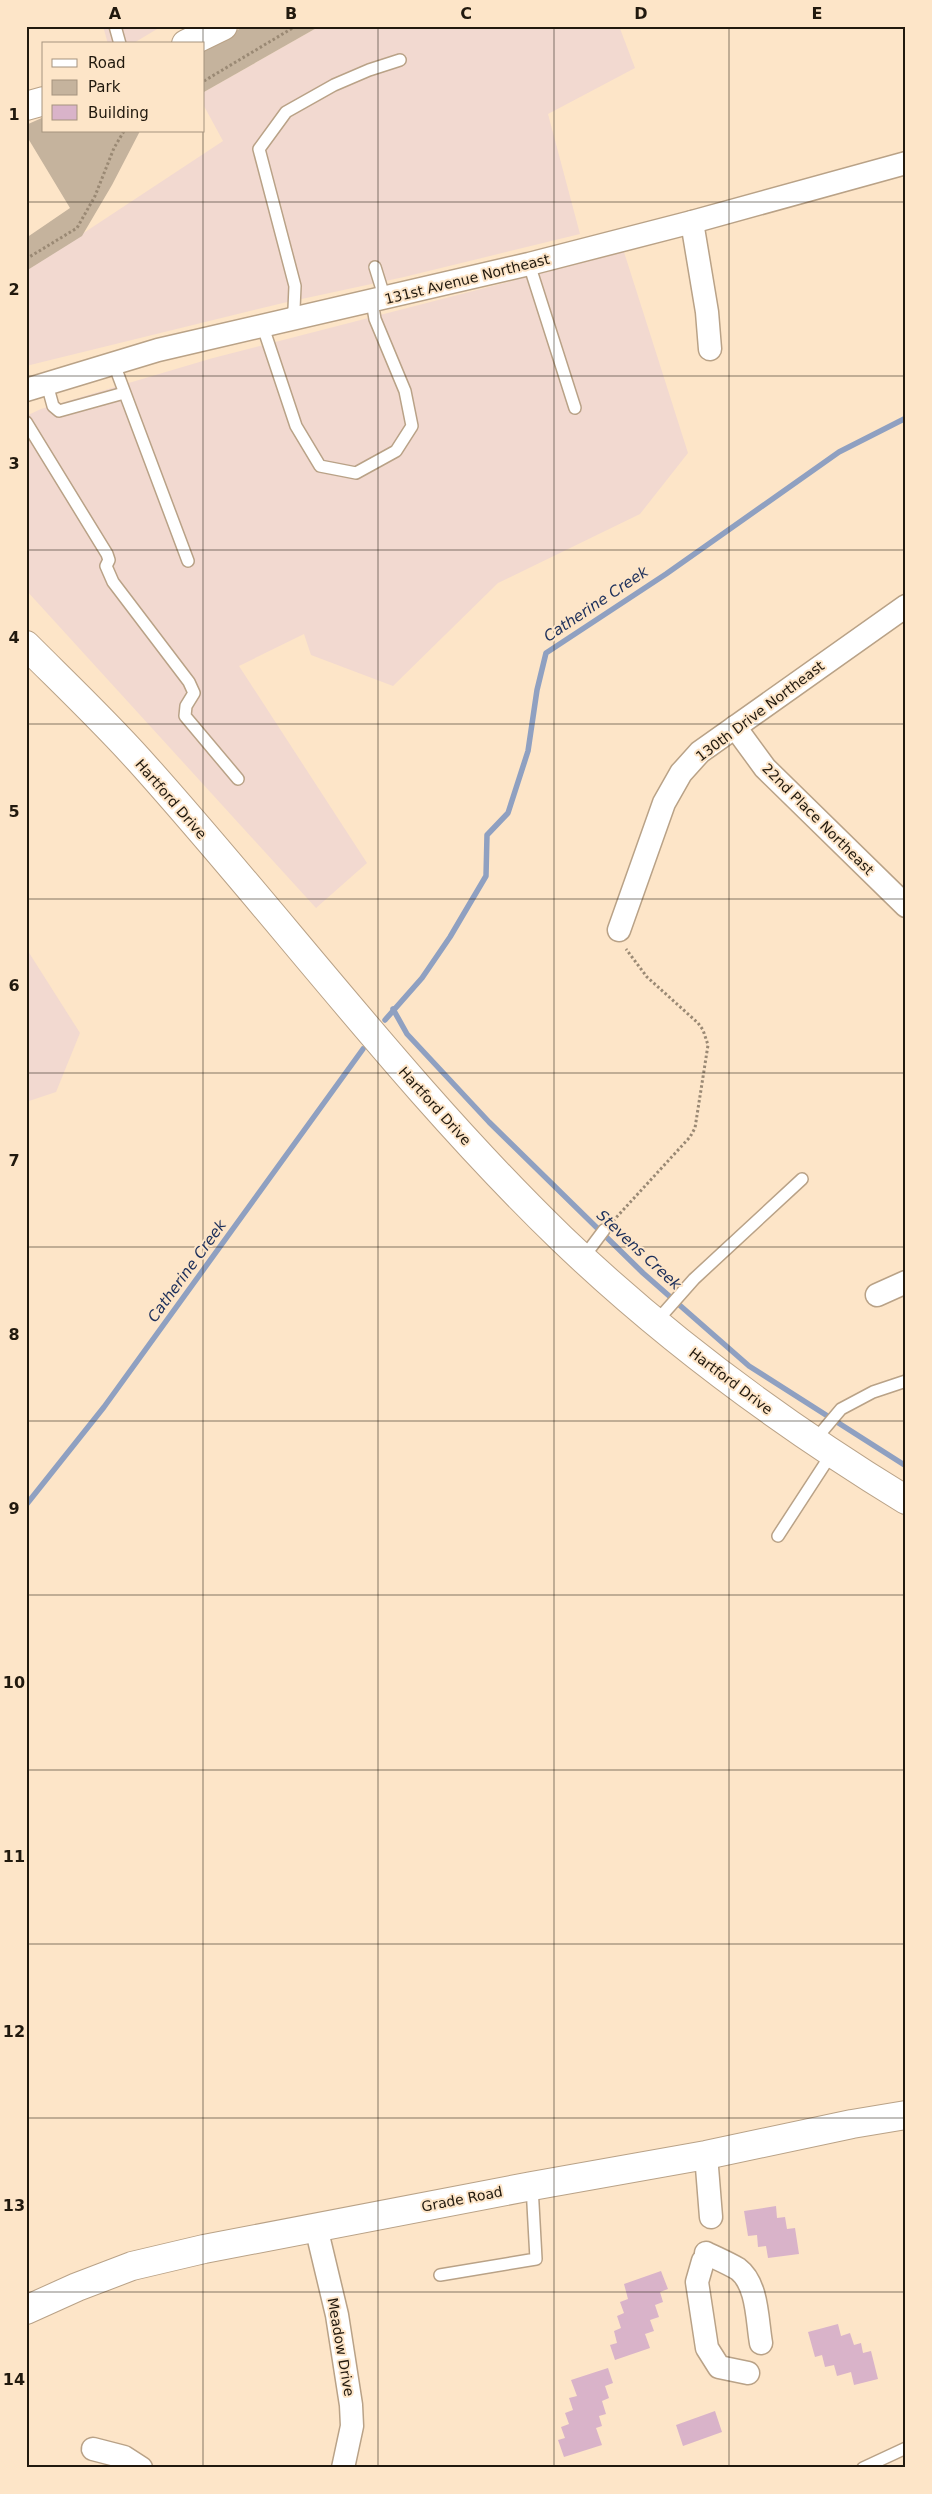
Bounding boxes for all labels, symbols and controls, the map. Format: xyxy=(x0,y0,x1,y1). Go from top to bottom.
text: A xyxy=(109,4,122,23)
text: B xyxy=(285,4,297,23)
text: C xyxy=(460,4,472,23)
text: D xyxy=(634,4,648,23)
text: E xyxy=(812,4,822,23)
legend xyxy=(42,42,205,132)
text: Road xyxy=(88,54,126,72)
text: Park xyxy=(88,78,121,96)
text: Building xyxy=(88,104,149,122)
text: 1 xyxy=(8,105,20,124)
street label: 131st Avenue Northeast xyxy=(383,251,552,307)
text: 2 xyxy=(8,280,20,299)
text: 3 xyxy=(8,454,20,473)
water label: Catherine Creek xyxy=(540,562,653,646)
text: 4 xyxy=(8,628,20,647)
street label: 130th Drive Northeast xyxy=(693,657,828,764)
street label: Hartford Drive xyxy=(132,756,210,842)
street label: 22nd Place Northeast xyxy=(759,760,877,878)
text: 5 xyxy=(8,802,20,821)
text: 6 xyxy=(8,976,20,995)
street label: Hartford Drive xyxy=(396,1063,474,1149)
text: 7 xyxy=(8,1151,20,1170)
water label: Stevens Creek xyxy=(593,1206,686,1295)
water label: Catherine Creek xyxy=(144,1215,231,1326)
text: 8 xyxy=(8,1325,20,1344)
street label: Hartford Drive xyxy=(686,1345,776,1417)
text: 9 xyxy=(8,1499,20,1518)
text: 10 xyxy=(3,1673,25,1692)
text: 11 xyxy=(3,1847,25,1866)
text: 12 xyxy=(3,2022,25,2041)
street label: Grade Road xyxy=(420,2183,504,2215)
text: 13 xyxy=(3,2196,25,2215)
street label: Meadow Drive xyxy=(324,2296,358,2398)
text: 14 xyxy=(3,2370,25,2389)

